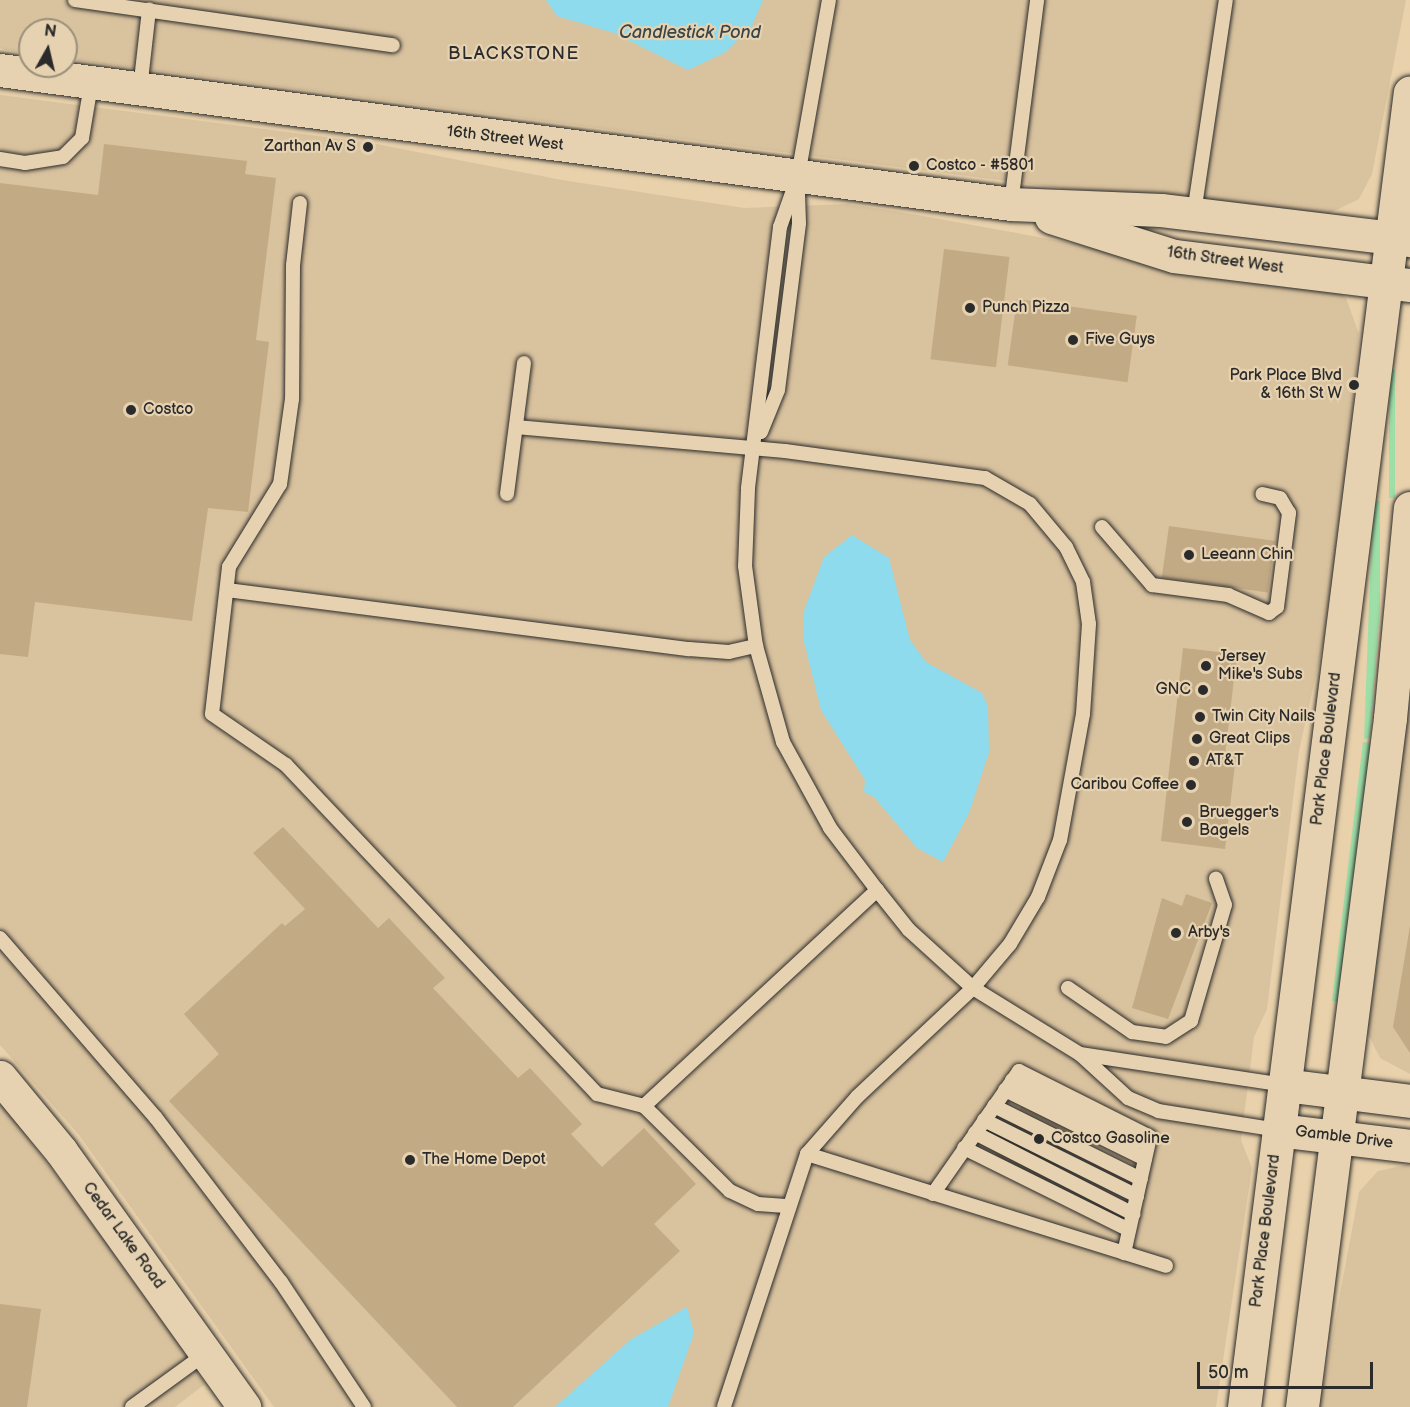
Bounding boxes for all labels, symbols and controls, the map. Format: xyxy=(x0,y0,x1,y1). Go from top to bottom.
north arrow xyxy=(18,18,78,78)
text: N xyxy=(43,21,58,42)
water label: Candlestick Pond xyxy=(619,22,761,44)
district label: BLACKSTONE xyxy=(448,43,580,65)
street label: 16th Street West xyxy=(445,122,565,156)
place label: Zarthan Av S xyxy=(264,137,356,157)
marker: Zarthan Av S xyxy=(361,140,375,154)
place label: Costco - #5801 xyxy=(926,156,1035,176)
marker: Costco - #5801 xyxy=(907,159,921,173)
street label: 16th Street West xyxy=(1165,243,1285,279)
place label: Punch Pizza xyxy=(982,298,1070,318)
marker: Punch Pizza xyxy=(963,301,977,315)
place label: Five Guys xyxy=(1085,330,1155,350)
marker: Five Guys xyxy=(1066,333,1080,347)
place label: Park Place Blvd & 16th St W xyxy=(1229,366,1342,404)
marker: Park Place Blvd & 16th St W xyxy=(1347,378,1361,392)
place label: Costco xyxy=(143,400,193,420)
marker: Costco xyxy=(124,403,138,417)
place label: Leeann Chin xyxy=(1201,545,1293,565)
marker: Leeann Chin xyxy=(1182,548,1196,562)
place label: Jersey Mike's Subs xyxy=(1218,647,1303,685)
marker: Jersey Mike's Subs xyxy=(1199,659,1213,673)
street label: Park Place Boulevard xyxy=(1308,671,1346,827)
place label: GNC xyxy=(1156,680,1191,700)
marker: GNC xyxy=(1196,683,1210,697)
place label: Twin City Nails xyxy=(1212,707,1316,727)
marker: Twin City Nails xyxy=(1193,710,1207,724)
place label: Great Clips xyxy=(1209,729,1290,749)
marker: Great Clips xyxy=(1190,732,1204,746)
place label: AT&T xyxy=(1206,751,1244,771)
marker: AT&T xyxy=(1187,754,1201,768)
place label: Caribou Coffee xyxy=(1070,775,1179,795)
marker: Caribou Coffee xyxy=(1184,778,1198,792)
place label: Bruegger's Bagels xyxy=(1199,803,1279,841)
marker: Bruegger's Bagels xyxy=(1180,815,1194,829)
place label: Arby's xyxy=(1188,923,1230,943)
marker: Arby's xyxy=(1169,926,1183,940)
street label: Gamble Drive xyxy=(1294,1122,1394,1154)
place label: Costco Gasoline xyxy=(1051,1129,1170,1149)
marker: Costco Gasoline xyxy=(1032,1132,1046,1146)
place label: The Home Depot xyxy=(422,1150,546,1170)
marker: The Home Depot xyxy=(403,1153,417,1167)
street label: Park Place Boulevard xyxy=(1247,1153,1285,1309)
street label: Cedar Lake Road xyxy=(78,1179,168,1293)
scale bar xyxy=(1200,1350,1376,1388)
text: 50 m xyxy=(1208,1362,1249,1383)

